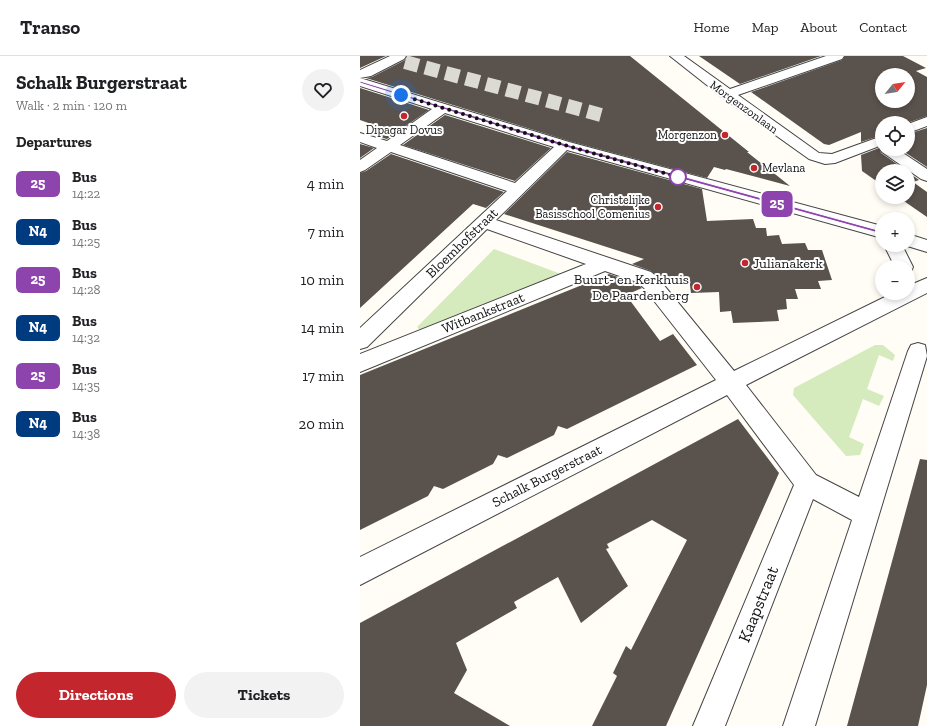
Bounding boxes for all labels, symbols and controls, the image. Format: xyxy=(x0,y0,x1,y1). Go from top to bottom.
text: Transo xyxy=(20,16,80,39)
text: Home xyxy=(694,19,730,36)
text: Map xyxy=(752,19,778,36)
text: About xyxy=(800,19,837,36)
text: Contact xyxy=(859,19,907,36)
north arrow xyxy=(875,68,915,108)
map controls xyxy=(875,68,915,300)
button: heart xyxy=(302,69,344,111)
text: Schalk Burgerstraat xyxy=(16,71,187,94)
street label: Morgenzonlaan xyxy=(707,78,781,136)
your location xyxy=(391,85,411,105)
text: Walk · 2 min · 120 m xyxy=(16,98,127,113)
marker: Dipagar Dovus xyxy=(399,111,409,121)
button: locate xyxy=(875,116,915,156)
place label: Dipagar Dovus xyxy=(366,123,442,137)
place label: Morgenzon xyxy=(658,128,717,142)
marker: Morgenzon xyxy=(720,130,730,140)
text: Departures xyxy=(16,133,92,151)
place label: Mevlana xyxy=(762,161,806,175)
marker: Mevlana xyxy=(749,163,759,173)
button: layers xyxy=(875,164,915,204)
text: Bus xyxy=(72,168,97,186)
unlabelled marker xyxy=(669,168,687,186)
text: 25 xyxy=(31,175,45,192)
text: 4 min xyxy=(307,175,344,193)
text: 14:22 xyxy=(72,186,100,201)
line badge: 25 xyxy=(759,191,795,217)
place label: Christelijke Basisschool Comenius xyxy=(535,193,650,221)
text: 25 xyxy=(770,195,784,212)
marker: Christelijke Basisschool Comenius xyxy=(653,202,663,212)
street label: Bloemhofstraat xyxy=(423,204,502,282)
button: + xyxy=(875,212,915,252)
text: Bus xyxy=(72,216,97,234)
text: N4 xyxy=(29,223,47,240)
text: 7 min xyxy=(308,223,344,241)
text: 14:25 xyxy=(72,234,100,249)
place label: Julianakerk xyxy=(753,255,824,272)
marker: Julianakerk xyxy=(740,258,750,268)
button: − xyxy=(875,260,915,300)
text: Bus xyxy=(72,264,97,282)
text: 25 xyxy=(31,271,45,288)
text: 10 min xyxy=(300,271,344,289)
place label: Buurt- en Kerkhuis De Paardenberg xyxy=(574,271,689,304)
text: 14:28 xyxy=(72,282,101,297)
marker: Buurt- en Kerkhuis De Paardenberg xyxy=(692,282,702,292)
street label: Witbankstraat xyxy=(439,288,527,337)
text: Bus xyxy=(72,312,97,330)
text: N4 xyxy=(29,319,47,336)
text: 14 min xyxy=(301,319,344,337)
text: 14:32 xyxy=(72,330,100,345)
text: Bus xyxy=(72,360,97,378)
text: 25 xyxy=(31,367,45,384)
text: 17 min xyxy=(302,367,344,385)
text: 14:35 xyxy=(72,378,100,393)
text: Bus xyxy=(72,408,97,426)
text: N4 xyxy=(29,415,47,432)
text: 20 min xyxy=(298,415,344,433)
text: 14:38 xyxy=(72,426,100,441)
street label: Schalk Burgerstraat xyxy=(489,441,605,511)
street label: Kaapstraat xyxy=(734,562,783,645)
button: Directions xyxy=(16,672,176,718)
button: Tickets xyxy=(184,672,344,718)

